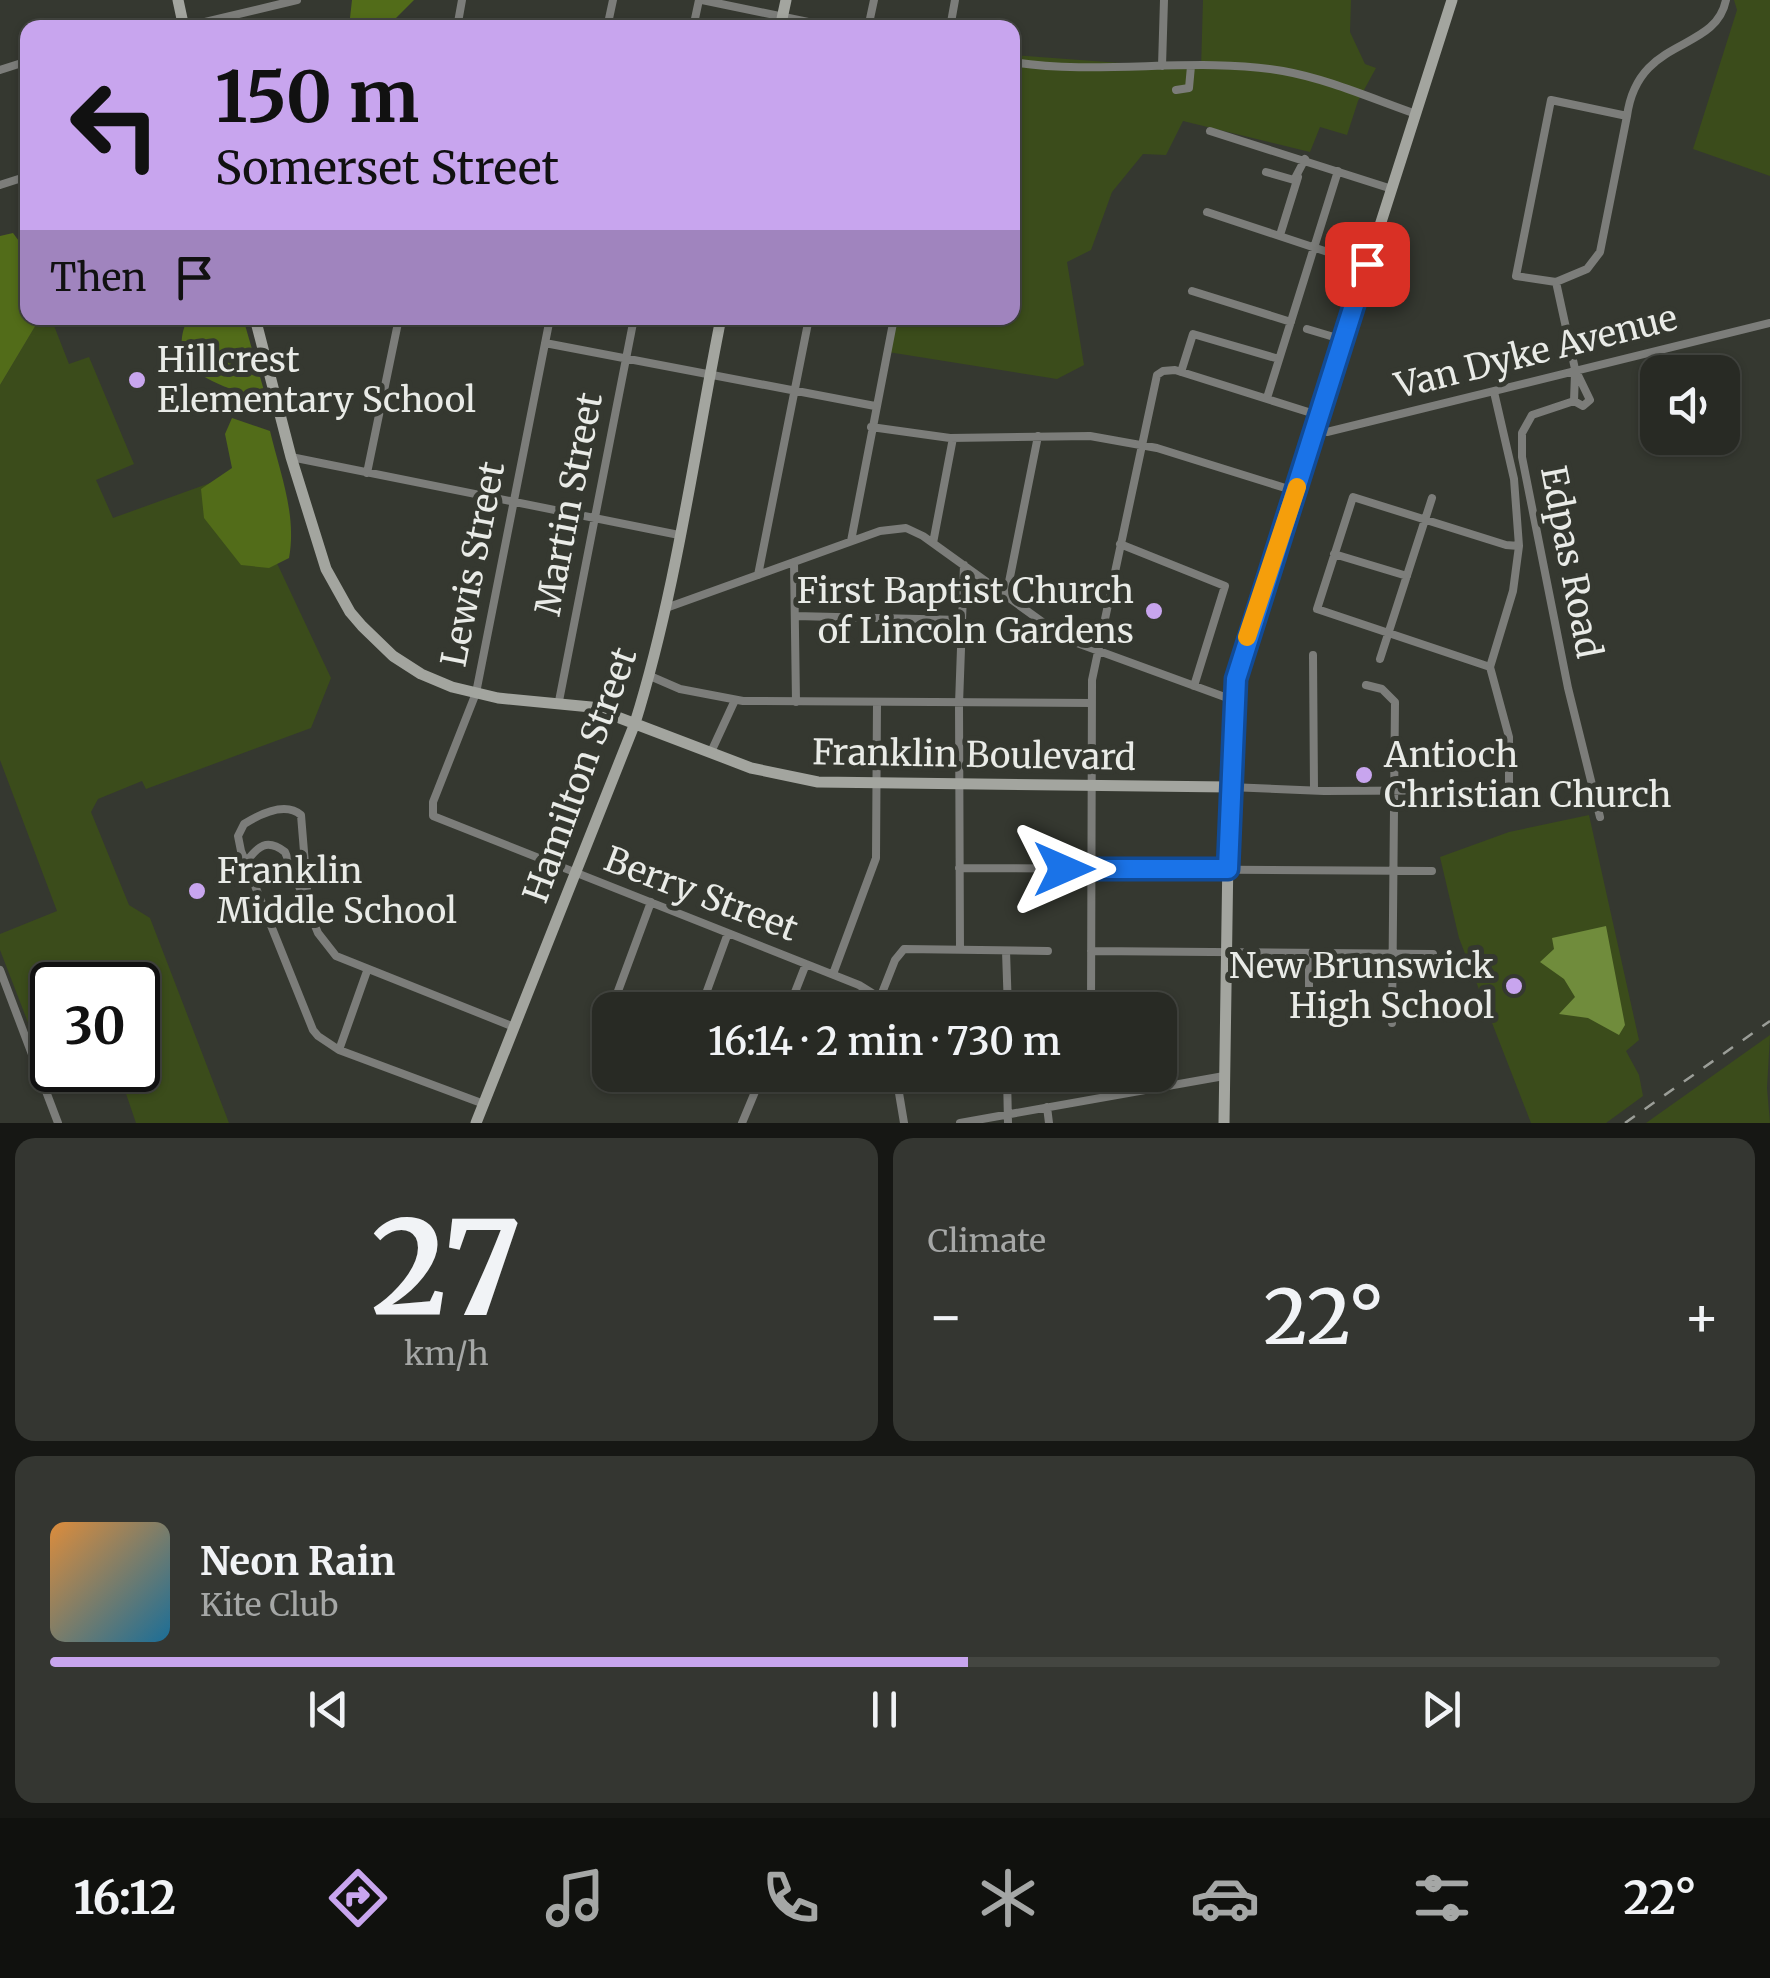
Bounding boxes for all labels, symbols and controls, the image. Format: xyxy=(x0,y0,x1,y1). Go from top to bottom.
text: 150 m xyxy=(215,53,419,141)
icon: left xyxy=(50,60,180,190)
text: Somerset Street xyxy=(215,140,559,196)
pin xyxy=(1325,222,1410,307)
icon: arrive xyxy=(1340,237,1395,292)
icon: arrive xyxy=(167,250,222,305)
text: Then xyxy=(50,254,147,301)
street label: Van Dyke Avenue xyxy=(1389,296,1682,409)
place label: Hillcrest Elementary School xyxy=(157,338,476,422)
map controls xyxy=(1640,355,1740,455)
button: sound xyxy=(1640,355,1740,455)
marker: Hillcrest Elementary School xyxy=(126,369,148,391)
street label: Martin Street xyxy=(526,388,612,619)
street label: Lewis Street xyxy=(432,458,514,670)
street label: Edpas Road xyxy=(1531,462,1611,662)
place label: First Baptist Church of Lincoln Gardens xyxy=(797,569,1134,653)
marker: First Baptist Church of Lincoln Gardens xyxy=(1143,600,1165,622)
street label: Hamilton Street xyxy=(514,641,647,908)
street label: Franklin Boulevard xyxy=(812,730,1136,780)
place label: Antioch Christian Church xyxy=(1383,733,1672,817)
marker: Antioch Christian Church xyxy=(1353,764,1375,786)
position arrow xyxy=(1012,817,1116,921)
street label: Berry Street xyxy=(598,837,804,951)
place label: Franklin Middle School xyxy=(217,849,457,933)
marker: Franklin Middle School xyxy=(186,880,208,902)
place label: New Brunswick High School xyxy=(1229,944,1494,1028)
speed limit sign: 30 xyxy=(30,962,160,1092)
marker: New Brunswick High School xyxy=(1503,975,1525,997)
text: 16:14 · 2 min · 730 m xyxy=(708,1018,1061,1065)
text: 27 xyxy=(371,1187,521,1350)
text: Climate xyxy=(928,1221,1046,1261)
text: 22° xyxy=(1264,1270,1384,1364)
text: − xyxy=(928,1282,964,1351)
text: + xyxy=(1683,1282,1720,1351)
text: km/h xyxy=(404,1334,489,1374)
text: Neon Rain xyxy=(200,1538,395,1585)
text: Kite Club xyxy=(200,1585,338,1625)
icon: previous xyxy=(301,1682,356,1737)
icon: pause xyxy=(857,1682,912,1737)
icon: next xyxy=(1414,1682,1469,1737)
icon: directions xyxy=(323,1863,393,1933)
icon: music xyxy=(540,1863,610,1933)
icon: phone xyxy=(756,1863,826,1933)
icon: climate xyxy=(973,1863,1043,1933)
icon: car xyxy=(1190,1863,1260,1933)
icon: filters xyxy=(1407,1863,1477,1933)
text: 16:12 xyxy=(73,1870,176,1926)
text: 22° xyxy=(1624,1870,1697,1926)

